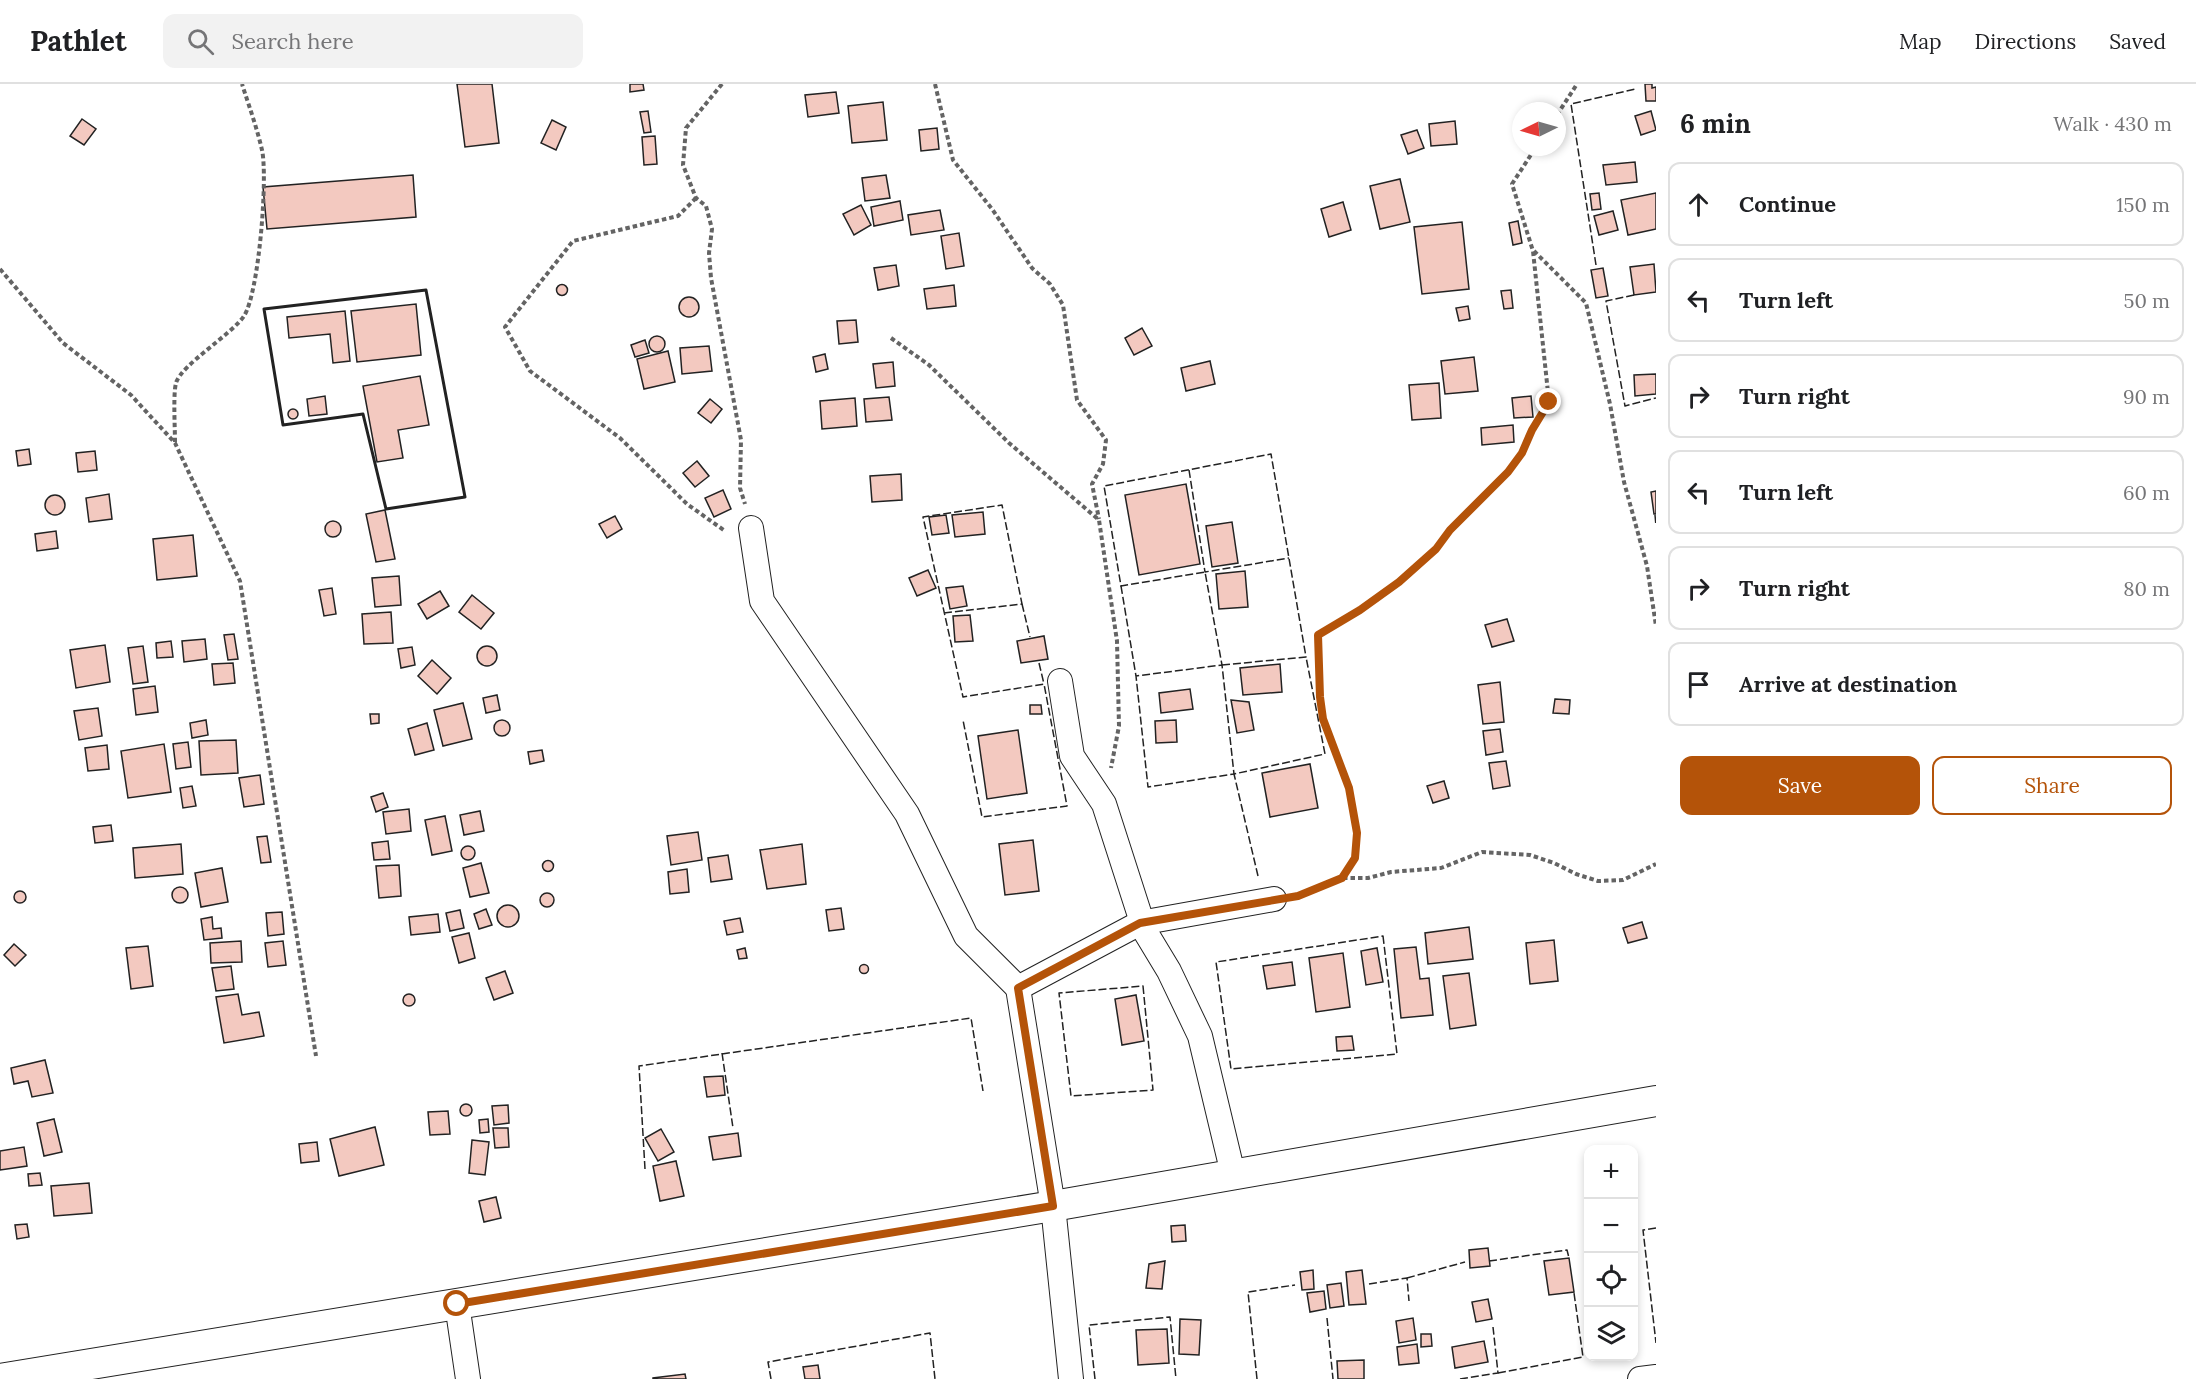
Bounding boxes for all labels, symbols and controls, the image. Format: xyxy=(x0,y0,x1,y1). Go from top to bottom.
search box xyxy=(163,14,583,68)
text: Pathlet xyxy=(30,23,127,59)
icon: search xyxy=(184,25,217,58)
text: Search here xyxy=(232,27,354,55)
text: Map xyxy=(1899,28,1942,55)
text: Directions xyxy=(1975,28,2076,55)
text: Saved xyxy=(2109,28,2166,55)
north arrow xyxy=(1512,102,1566,156)
text: 6 min xyxy=(1680,107,1751,140)
text: Walk · 430 m xyxy=(2053,111,2172,136)
icon: ahead xyxy=(1682,188,1715,221)
text: Continue xyxy=(1739,190,1836,218)
text: 150 m xyxy=(2116,192,2170,217)
icon: left xyxy=(1682,284,1715,317)
text: Turn left xyxy=(1739,286,1833,314)
text: 50 m xyxy=(2124,288,2170,313)
icon: right xyxy=(1682,380,1715,413)
text: Turn right xyxy=(1739,382,1850,410)
text: 90 m xyxy=(2123,384,2170,409)
route end xyxy=(1535,388,1561,414)
icon: left xyxy=(1682,476,1715,509)
text: Turn left xyxy=(1739,478,1833,506)
text: 60 m xyxy=(2123,480,2170,505)
icon: right xyxy=(1682,572,1715,605)
text: Turn right xyxy=(1739,574,1850,602)
text: 80 m xyxy=(2123,576,2170,601)
icon: arrive xyxy=(1682,668,1715,701)
text: Arrive at destination xyxy=(1739,670,1957,698)
button: Save xyxy=(1680,756,1920,815)
button: Share xyxy=(1932,756,2172,815)
map controls xyxy=(1584,1145,1638,1361)
button: + xyxy=(1584,1145,1638,1199)
button: − xyxy=(1584,1199,1638,1253)
button: locate xyxy=(1584,1253,1638,1307)
route start xyxy=(443,1290,469,1316)
button: layers xyxy=(1584,1307,1638,1361)

